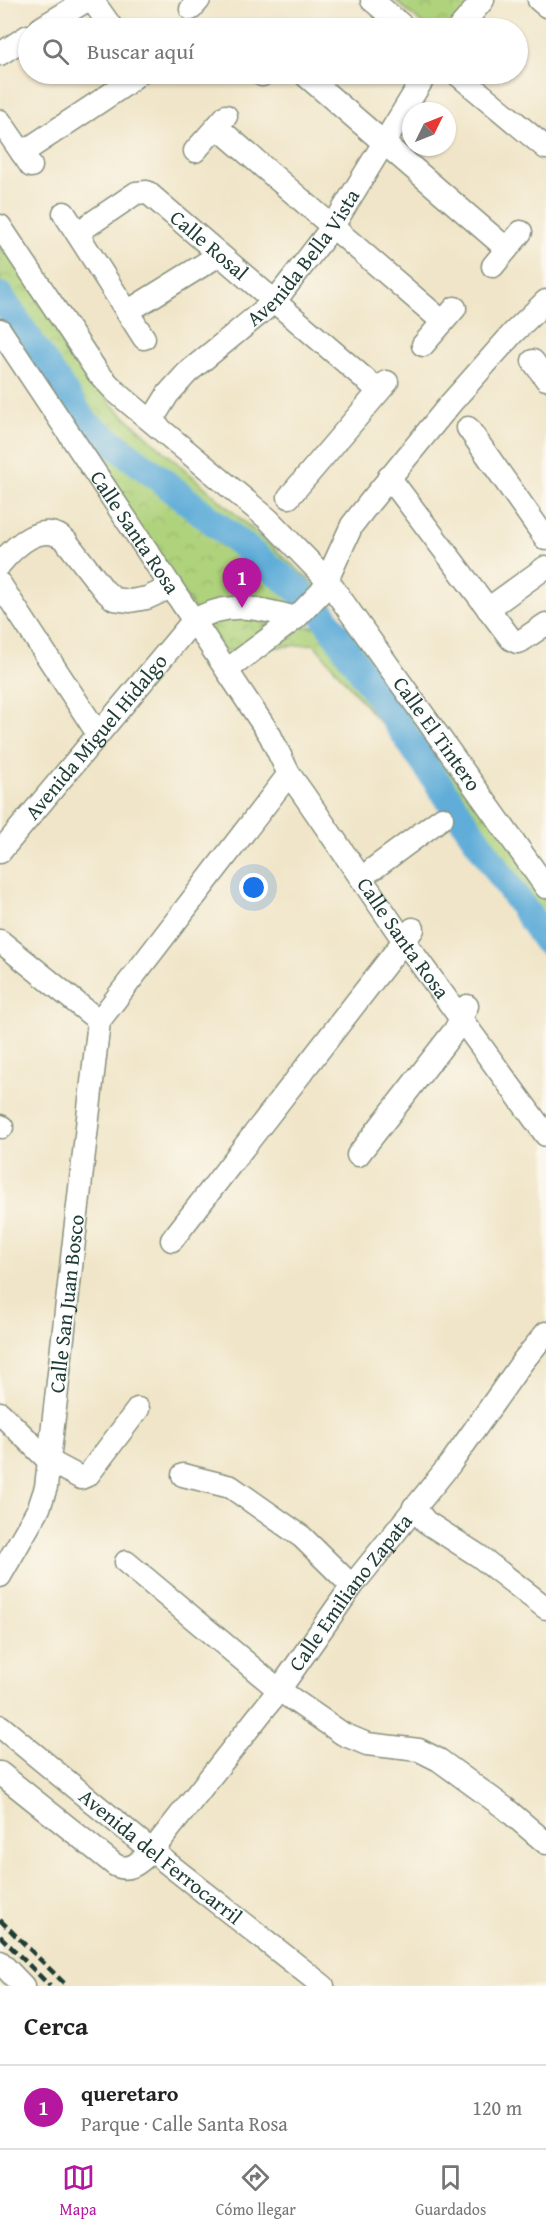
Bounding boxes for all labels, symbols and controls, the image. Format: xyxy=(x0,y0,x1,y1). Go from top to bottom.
search box xyxy=(18,18,528,84)
icon: search xyxy=(39,35,72,68)
text: Buscar aquí xyxy=(87,35,194,67)
north arrow xyxy=(402,102,456,156)
street label: Avenida Bella Vista xyxy=(239,183,367,333)
street label: Calle Rosal xyxy=(163,202,255,287)
street label: Calle Santa Rosa xyxy=(83,464,188,600)
pin: 1 xyxy=(222,558,262,608)
street label: Avenida Miguel Hidalgo xyxy=(17,647,175,826)
street label: Calle El Tintero xyxy=(386,670,489,797)
street label: Calle Santa Rosa xyxy=(350,871,457,1005)
your location xyxy=(239,873,268,902)
street label: Calle San Juan Bosco xyxy=(41,1213,92,1395)
street label: Calle Emiliano Zapata xyxy=(281,1507,419,1677)
street label: Avenida del Ferrocarril xyxy=(72,1781,249,1932)
text: Cerca xyxy=(24,2006,88,2045)
text: queretaro xyxy=(81,2077,178,2109)
text: 1 xyxy=(38,2093,49,2122)
text: 120 m xyxy=(472,2093,522,2122)
text: Parque · Calle Santa Rosa xyxy=(81,2109,288,2138)
tab: Mapa xyxy=(60,2161,96,2221)
tab: Cómo llegar xyxy=(216,2161,296,2221)
tab: Guardados xyxy=(415,2161,486,2221)

